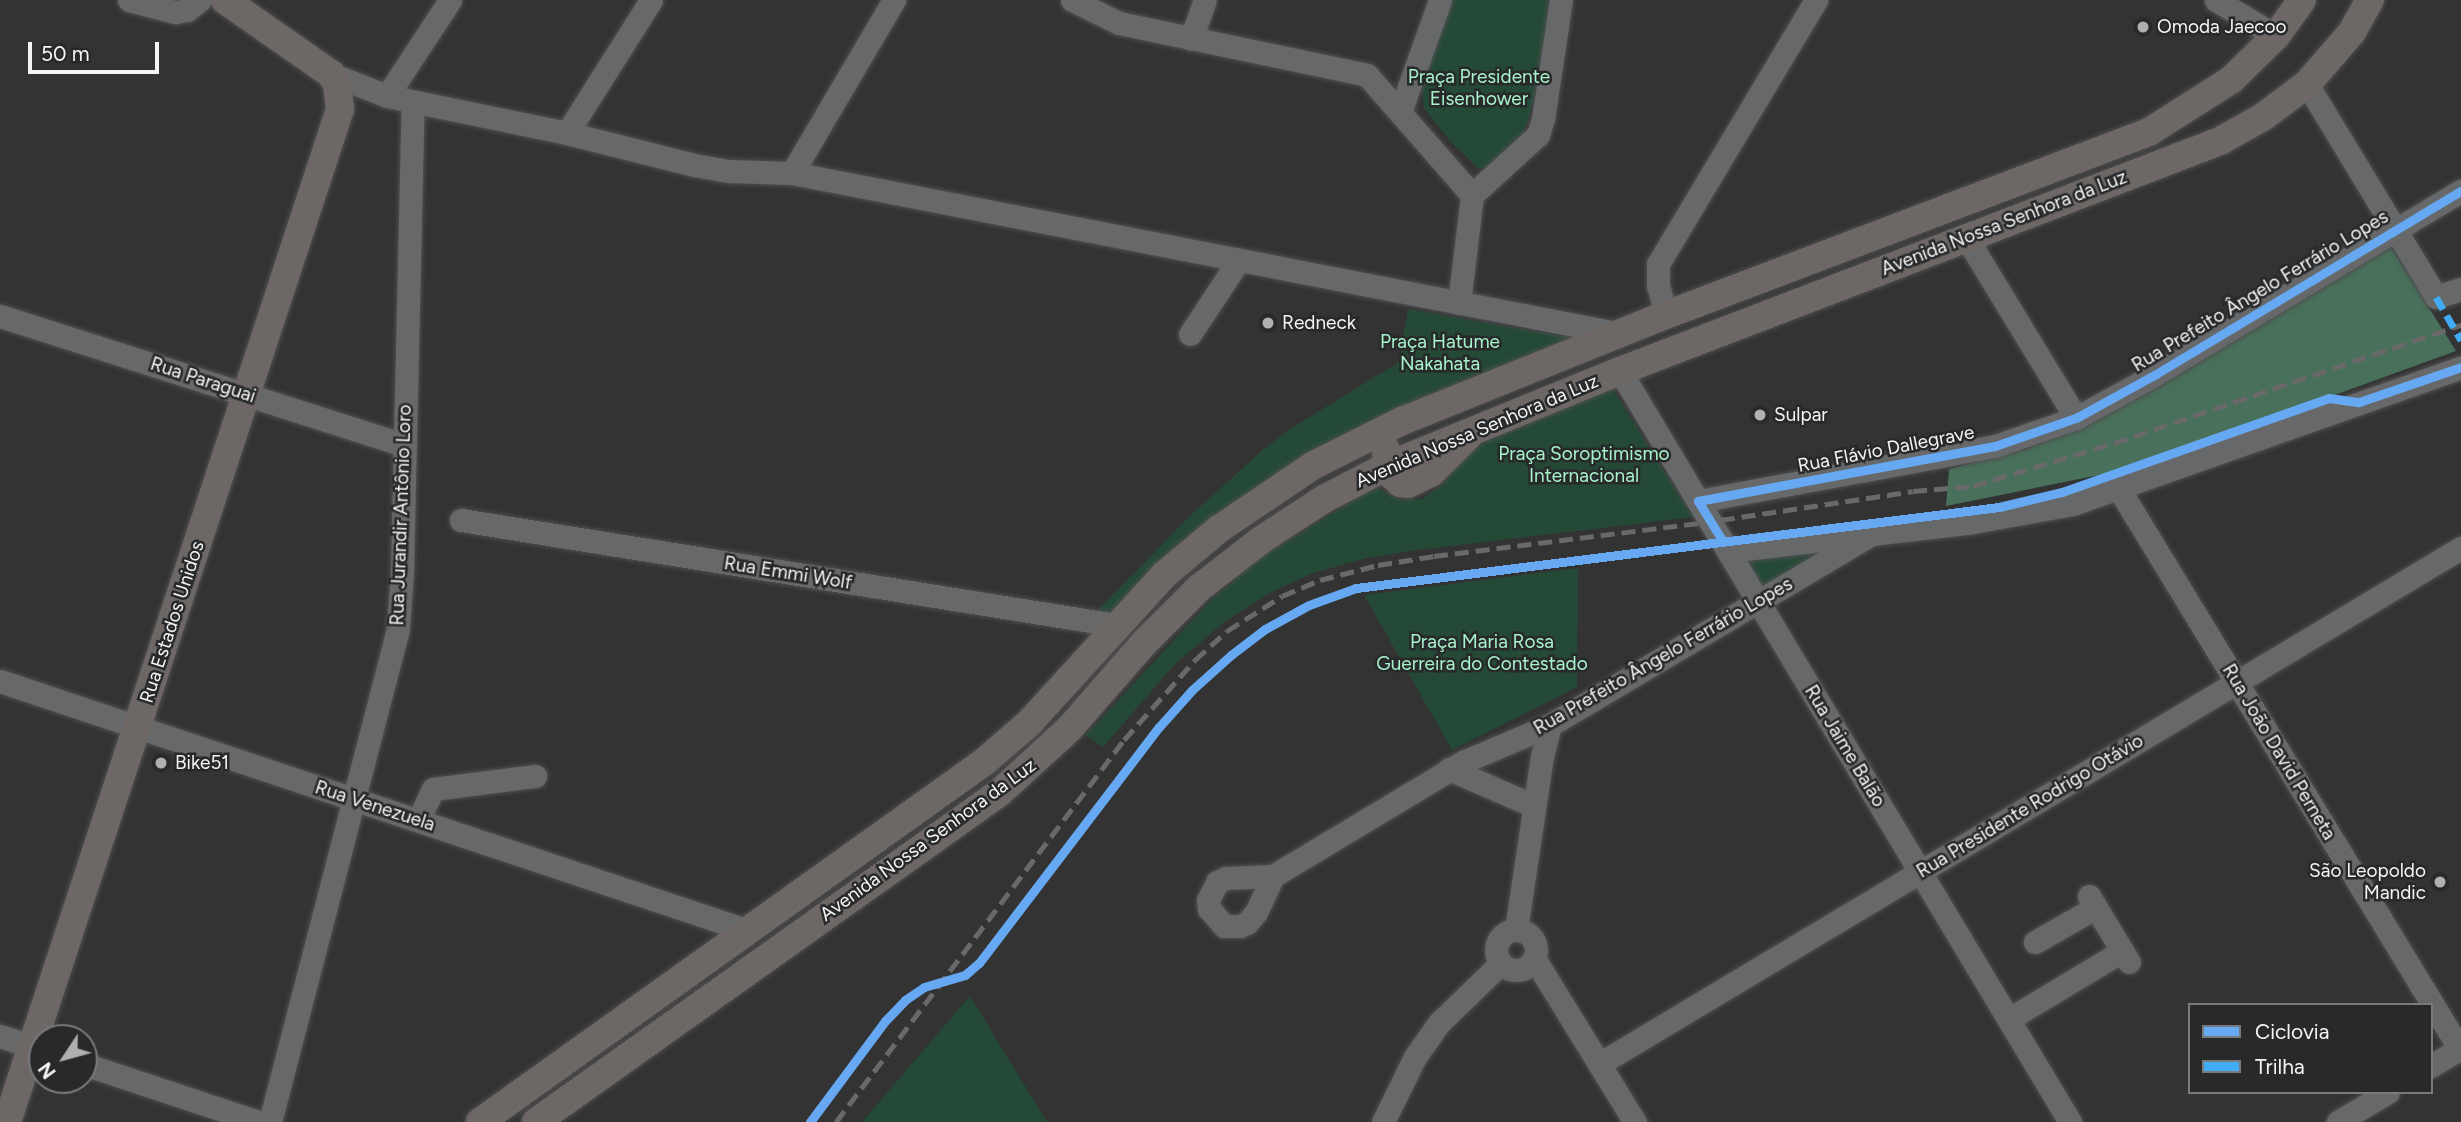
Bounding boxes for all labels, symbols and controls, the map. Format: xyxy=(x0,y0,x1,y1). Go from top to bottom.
place label: Omoda Jaecoo xyxy=(2157,16,2287,38)
marker: Omoda Jaecoo xyxy=(2135,19,2151,35)
scale bar xyxy=(32,28,163,72)
text: 50 m xyxy=(41,41,90,66)
park label: Praça Presidente Eisenhower xyxy=(1408,66,1550,110)
street label: Avenida Nossa Senhora da Luz xyxy=(1878,166,2130,280)
street label: Rua Prefeito Ângelo Ferrário Lopes xyxy=(2128,205,2392,377)
place label: Redneck xyxy=(1282,312,1356,334)
marker: Redneck xyxy=(1260,315,1276,331)
park label: Praça Hatume Nakahata xyxy=(1380,331,1500,375)
street label: Rua Paraguai xyxy=(147,352,259,408)
street label: Avenida Nossa Senhora da Luz xyxy=(1352,369,1602,493)
street label: Rua Jurandir Antônio Loro xyxy=(386,404,416,626)
place label: Sulpar xyxy=(1774,404,1828,426)
marker: Sulpar xyxy=(1752,407,1768,423)
street label: Rua Flávio Dallegrave xyxy=(1796,421,1976,477)
park label: Praça Soroptimismo Internacional xyxy=(1498,443,1670,487)
street label: Rua Estados Unidos xyxy=(135,538,209,706)
street label: Rua Emmi Wolf xyxy=(722,552,854,594)
street label: Rua Prefeito Ângelo Ferrário Lopes xyxy=(1530,572,1796,740)
park label: Praça Maria Rosa Guerreira do Contestado xyxy=(1376,631,1588,675)
street label: Rua João David Perneta xyxy=(2217,660,2341,844)
street label: Rua Jaime Balão xyxy=(1800,681,1890,811)
street label: Rua Presidente Rodrigo Otávio xyxy=(1912,729,2148,883)
place label: Bike51 xyxy=(175,752,229,774)
street label: Avenida Nossa Senhora da Luz xyxy=(816,754,1040,926)
marker: Bike51 xyxy=(153,755,169,771)
street label: Rua Venezuela xyxy=(312,776,438,836)
place label: São Leopoldo Mandic xyxy=(2309,860,2426,904)
marker: São Leopoldo Mandic xyxy=(2432,874,2448,890)
legend xyxy=(2188,1003,2433,1094)
text: Ciclovia xyxy=(2255,1019,2329,1044)
north arrow xyxy=(28,1024,98,1094)
text: Trilha xyxy=(2255,1054,2305,1079)
text: N xyxy=(34,1058,61,1083)

